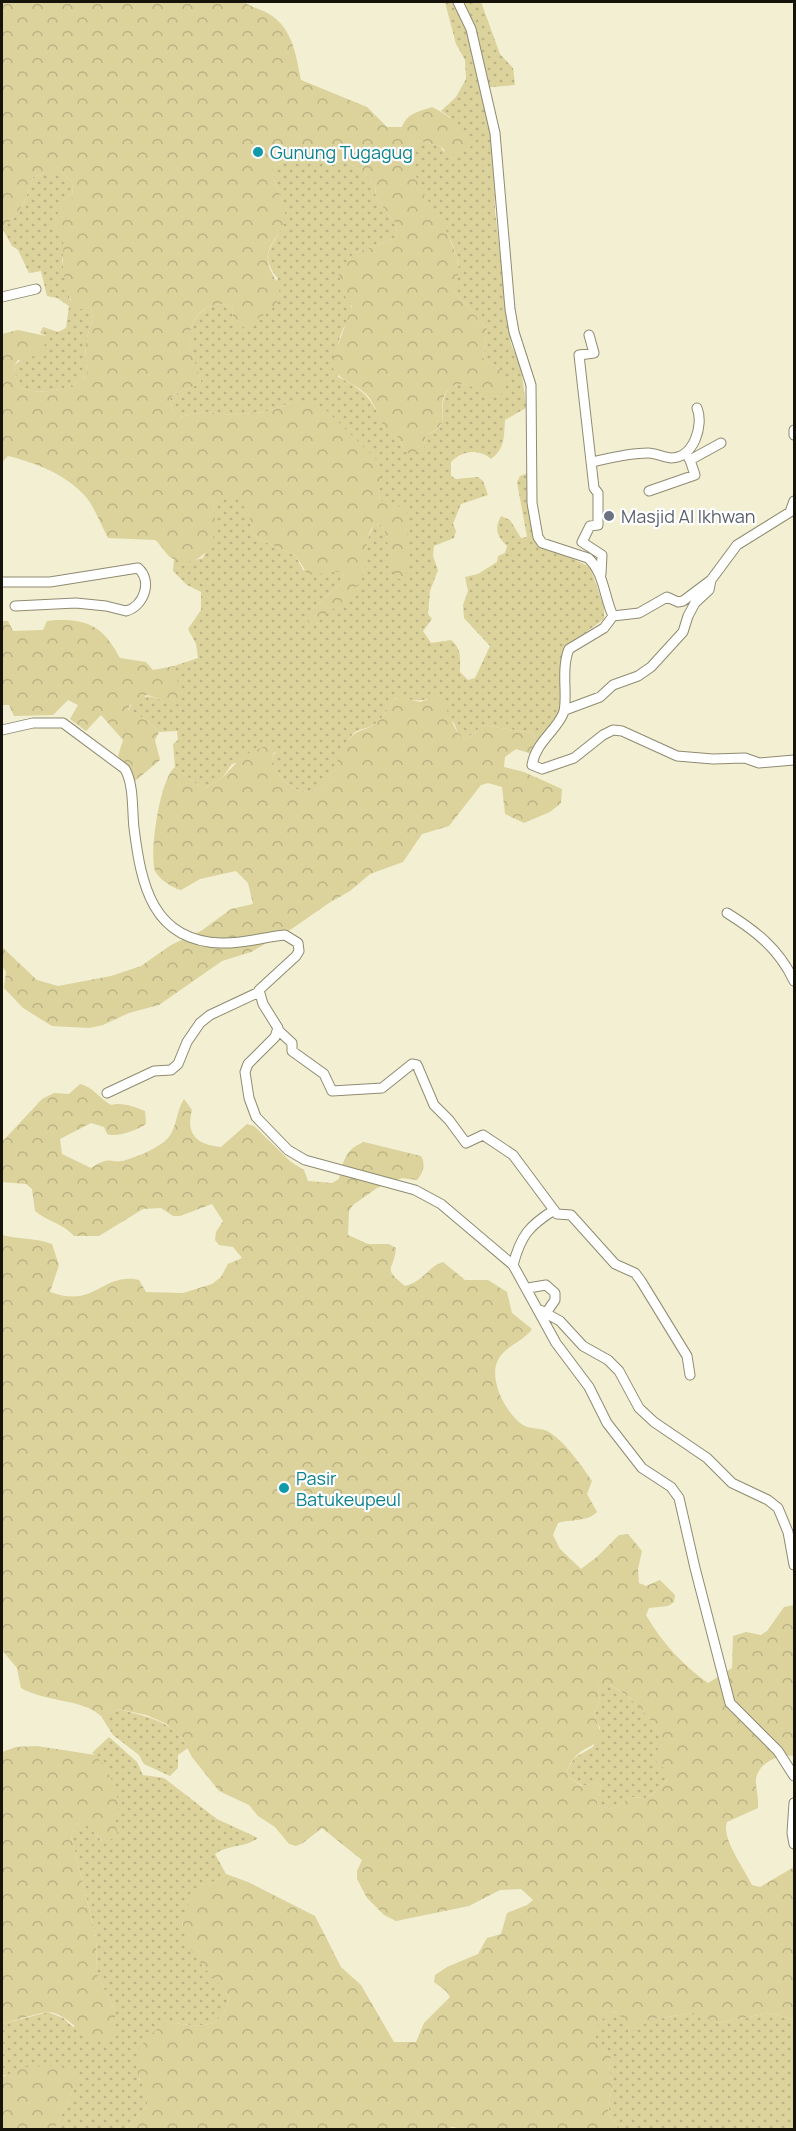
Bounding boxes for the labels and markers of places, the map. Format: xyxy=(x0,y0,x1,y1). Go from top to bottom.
place label: Gunung Tugagug xyxy=(270,140,413,164)
marker: Gunung Tugagug xyxy=(251,145,265,159)
place label: Masjid Al Ikhwan xyxy=(621,504,756,528)
marker: Masjid Al Ikhwan xyxy=(602,509,616,523)
place label: Pasir Batukeupeul xyxy=(296,1466,401,1511)
marker: Pasir Batukeupeul xyxy=(277,1481,291,1495)

